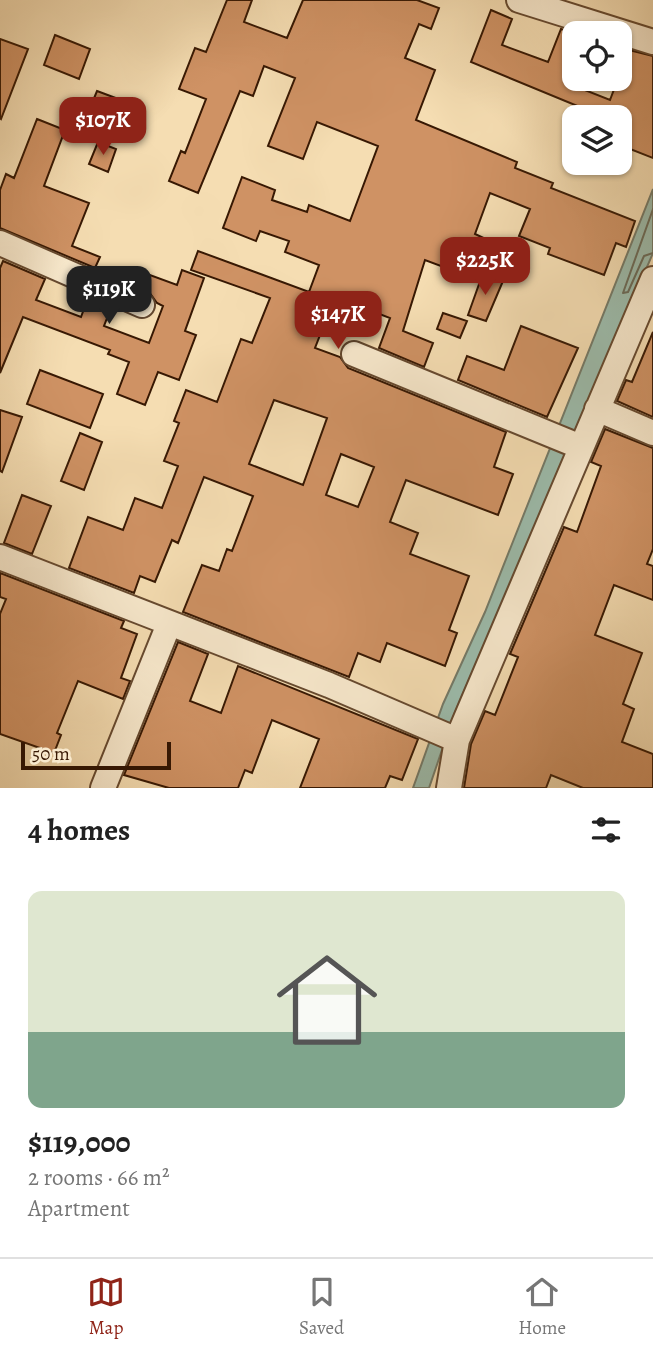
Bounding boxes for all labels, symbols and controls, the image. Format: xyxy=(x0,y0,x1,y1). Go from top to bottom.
map controls xyxy=(562,21,632,175)
button: locate xyxy=(562,21,632,91)
pin: $107K xyxy=(54,97,152,157)
text: $107K xyxy=(75,104,131,135)
button: layers xyxy=(562,105,632,175)
pin: $225K xyxy=(436,238,534,297)
text: $225K xyxy=(456,244,514,275)
pin: $119K xyxy=(60,266,158,326)
text: $119K xyxy=(83,273,135,304)
pin: $147K xyxy=(289,292,387,351)
text: $147K xyxy=(311,298,365,329)
scale bar xyxy=(21,739,172,771)
text: 50 m xyxy=(32,741,70,767)
text: 4 homes xyxy=(28,810,130,850)
icon: filters xyxy=(587,811,625,849)
icon: home xyxy=(264,937,390,1063)
text: $119,000 xyxy=(28,1122,131,1162)
text: 2 rooms · 66 m² xyxy=(28,1162,170,1193)
text: Apartment xyxy=(28,1193,130,1224)
tab: Map xyxy=(87,1273,125,1341)
tab: Saved xyxy=(299,1273,344,1341)
tab: Home xyxy=(518,1273,566,1341)

